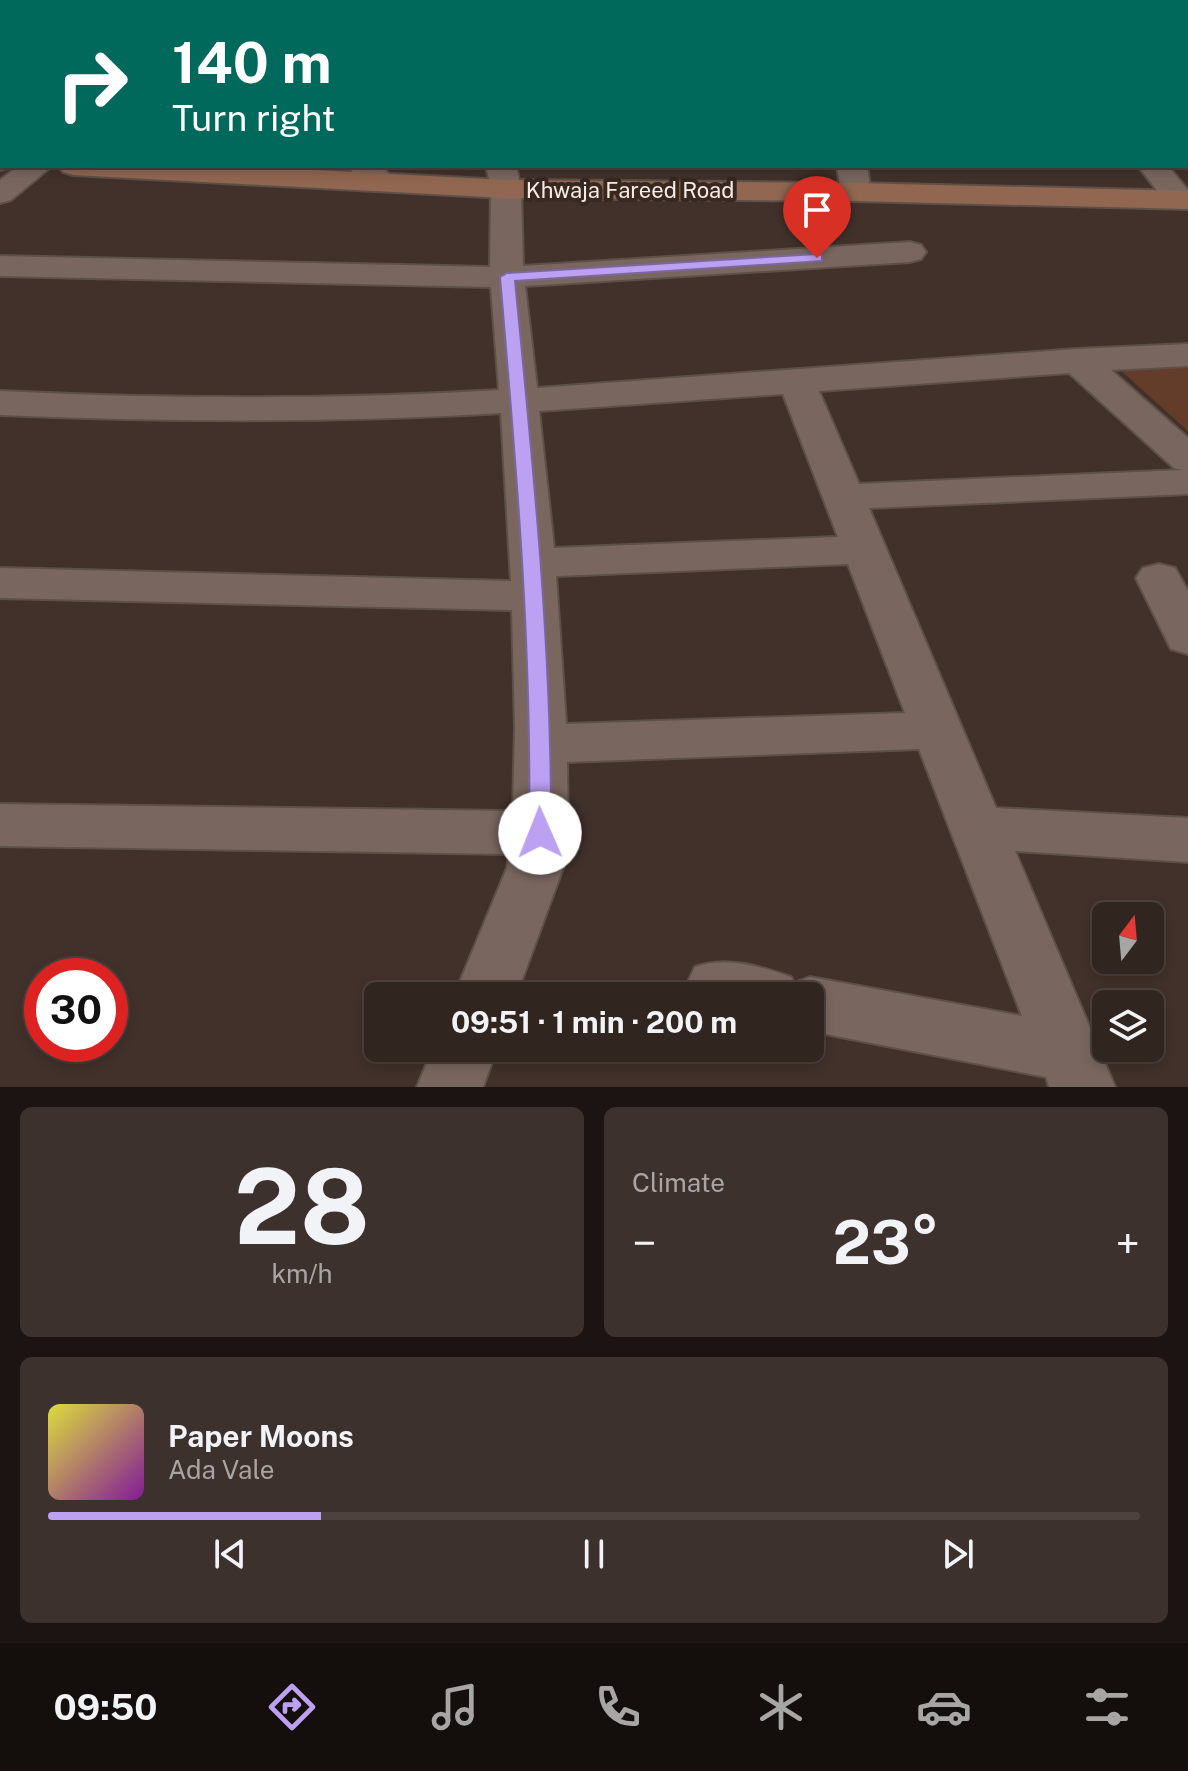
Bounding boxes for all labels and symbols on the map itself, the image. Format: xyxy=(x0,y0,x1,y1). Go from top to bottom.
pin xyxy=(783,176,851,258)
street label: Khwaja Fareed Road xyxy=(526,177,734,203)
position arrow xyxy=(498,791,582,875)
north arrow xyxy=(1092,902,1164,974)
speed limit sign: 30 xyxy=(24,958,128,1062)

